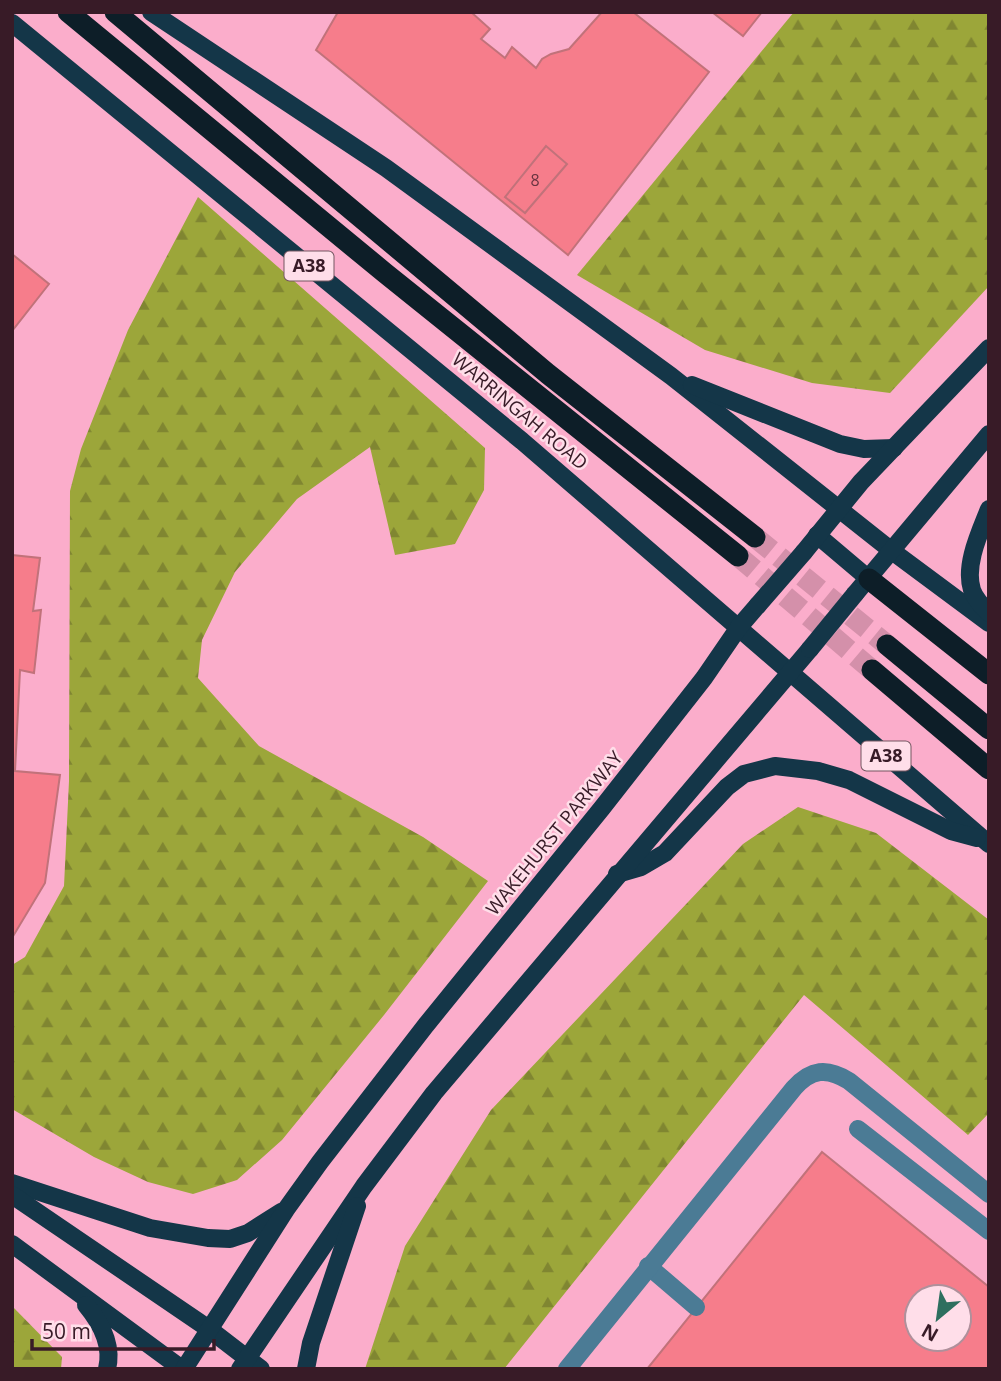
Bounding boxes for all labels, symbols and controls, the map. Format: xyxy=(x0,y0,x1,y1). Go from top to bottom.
house number: 8 xyxy=(530,169,540,191)
road number: A38 xyxy=(284,252,334,280)
street label: WARRINGAH ROAD xyxy=(447,346,593,476)
road number: A38 xyxy=(862,742,910,770)
street label: WAKEHURST PARKWAY xyxy=(480,745,629,921)
north arrow xyxy=(903,1283,973,1353)
scale bar xyxy=(32,1308,214,1352)
text: 50 m xyxy=(42,1317,91,1345)
text: N xyxy=(917,1318,943,1348)

